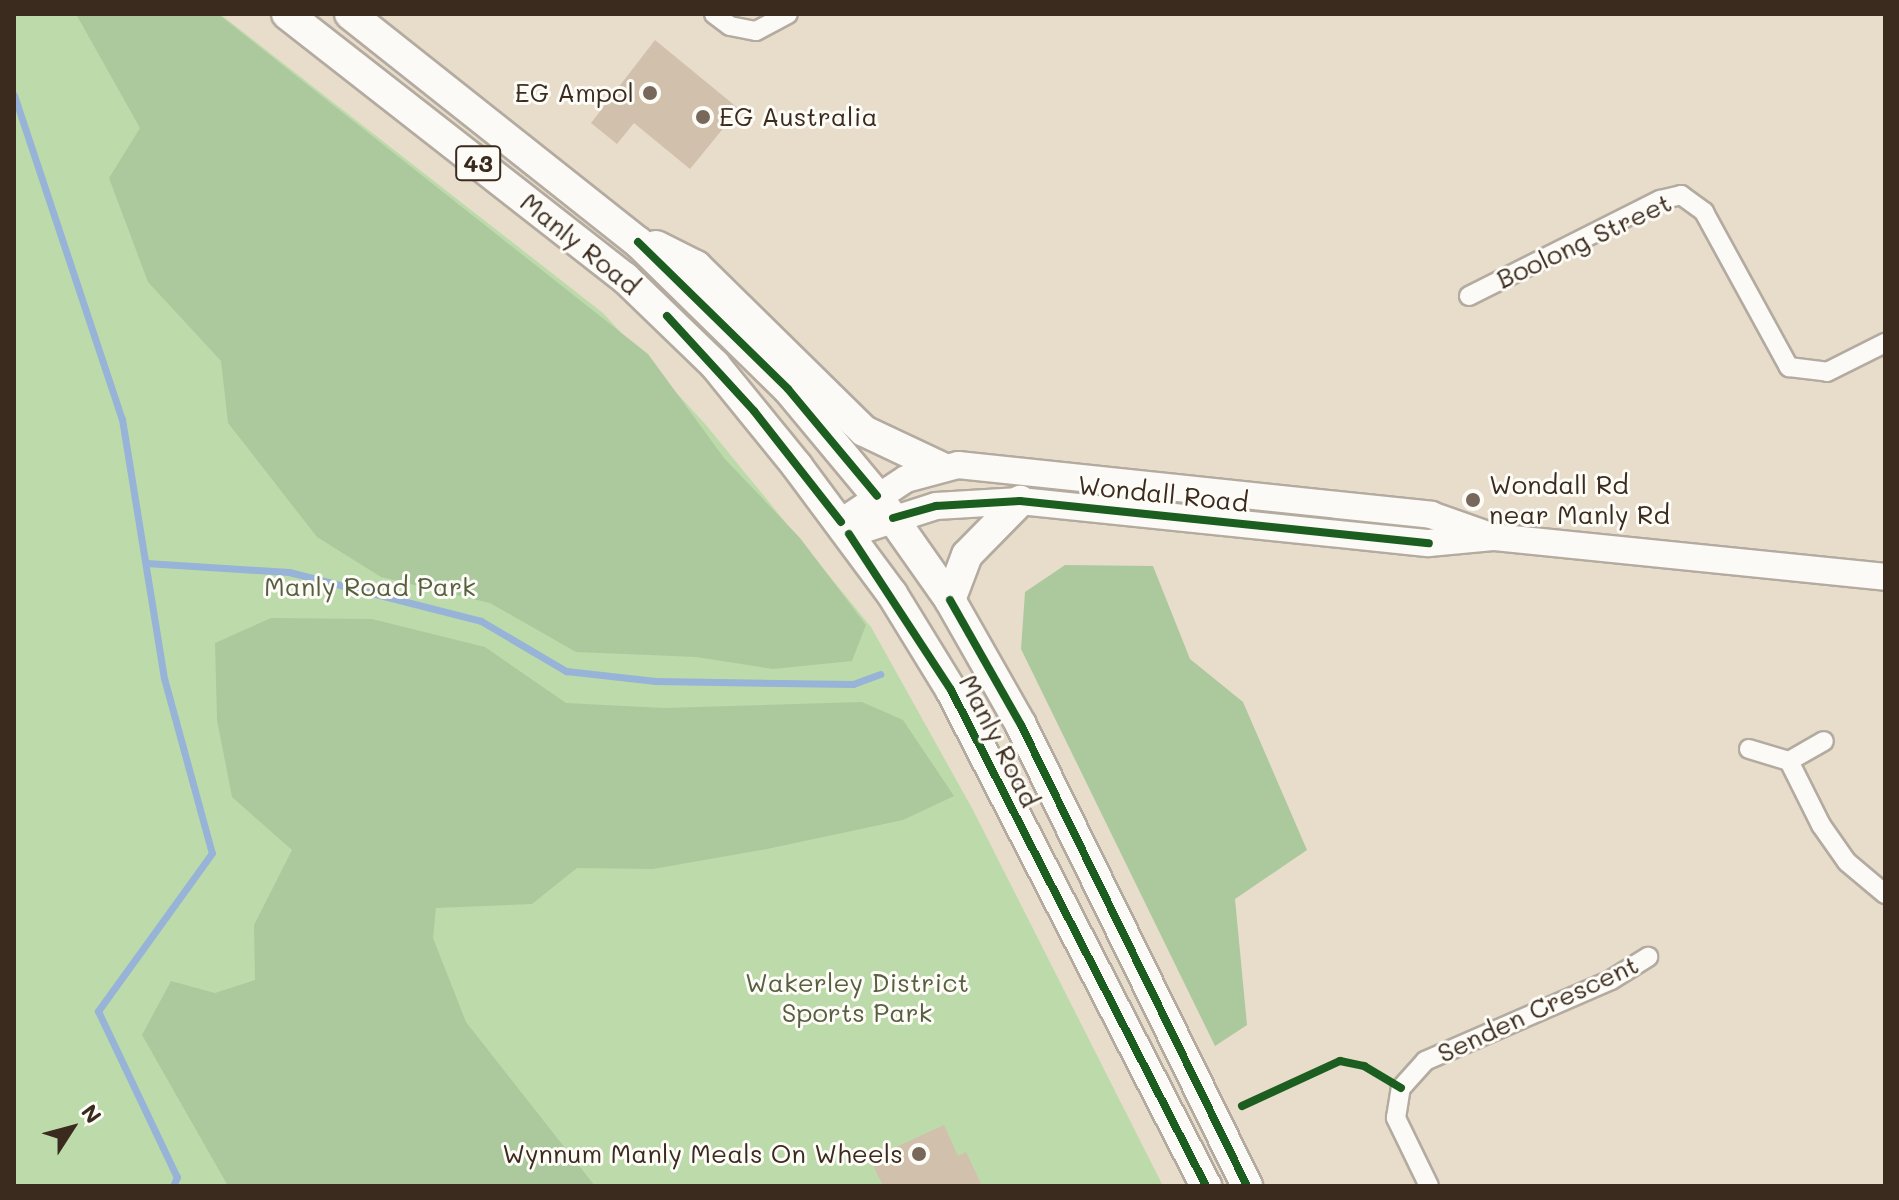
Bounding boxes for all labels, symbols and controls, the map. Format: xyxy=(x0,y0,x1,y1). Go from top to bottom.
place label: EG Ampol xyxy=(515,77,634,109)
marker: EG Ampol xyxy=(641,84,659,102)
place label: EG Australia xyxy=(719,101,878,133)
marker: EG Australia xyxy=(694,108,712,126)
road number: 43 xyxy=(454,143,502,183)
street label: Manly Road xyxy=(514,186,646,302)
street label: Boolong Street xyxy=(1492,187,1676,295)
place label: Wondall Rd near Manly Rd xyxy=(1489,469,1670,530)
street label: Wondall Road xyxy=(1076,470,1250,518)
marker: Wondall Rd near Manly Rd xyxy=(1464,491,1482,509)
park label: Manly Road Park xyxy=(264,571,476,603)
street label: Manly Road xyxy=(952,670,1046,812)
street label: Senden Crescent xyxy=(1433,949,1643,1069)
park label: Wakerley District Sports Park xyxy=(745,967,969,1028)
north arrow xyxy=(32,1088,112,1168)
text: N xyxy=(75,1098,108,1129)
place label: Wynnum Manly Meals On Wheels xyxy=(502,1138,903,1170)
marker: Wynnum Manly Meals On Wheels xyxy=(910,1145,928,1163)

